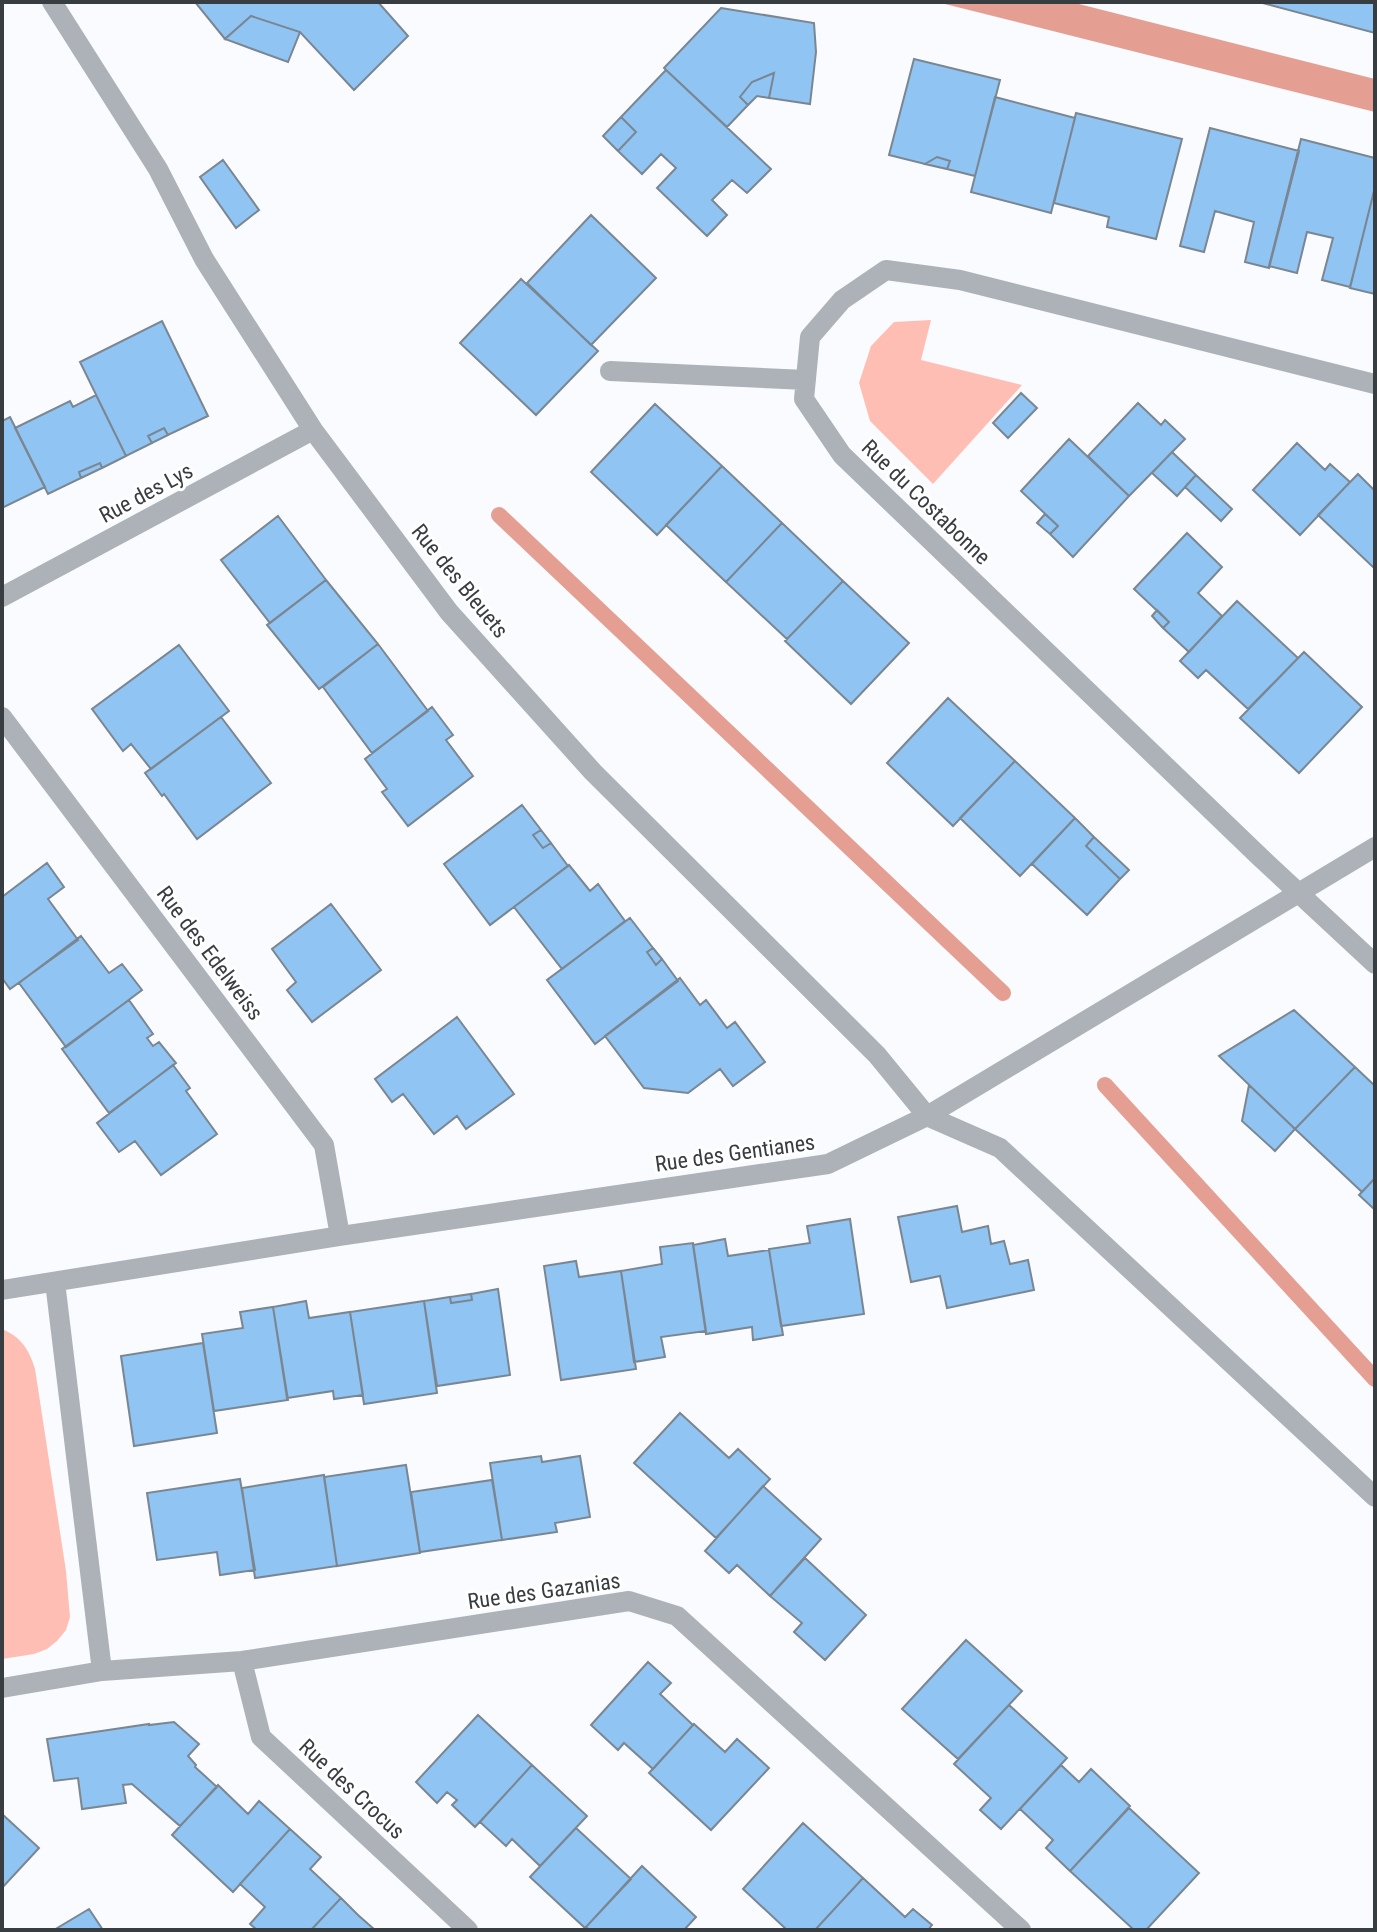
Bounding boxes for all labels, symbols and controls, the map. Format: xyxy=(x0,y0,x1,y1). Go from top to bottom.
street label: Rue du Costabonne xyxy=(857,435,995,569)
street label: Rue des Lys xyxy=(95,458,197,528)
street label: Rue des Bleuets xyxy=(407,519,513,643)
street label: Rue des Edelweiss xyxy=(152,881,268,1025)
street label: Rue des Gentianes xyxy=(654,1129,816,1177)
street label: Rue des Gazanias xyxy=(466,1568,622,1614)
street label: Rue des Crocus xyxy=(294,1734,410,1844)

